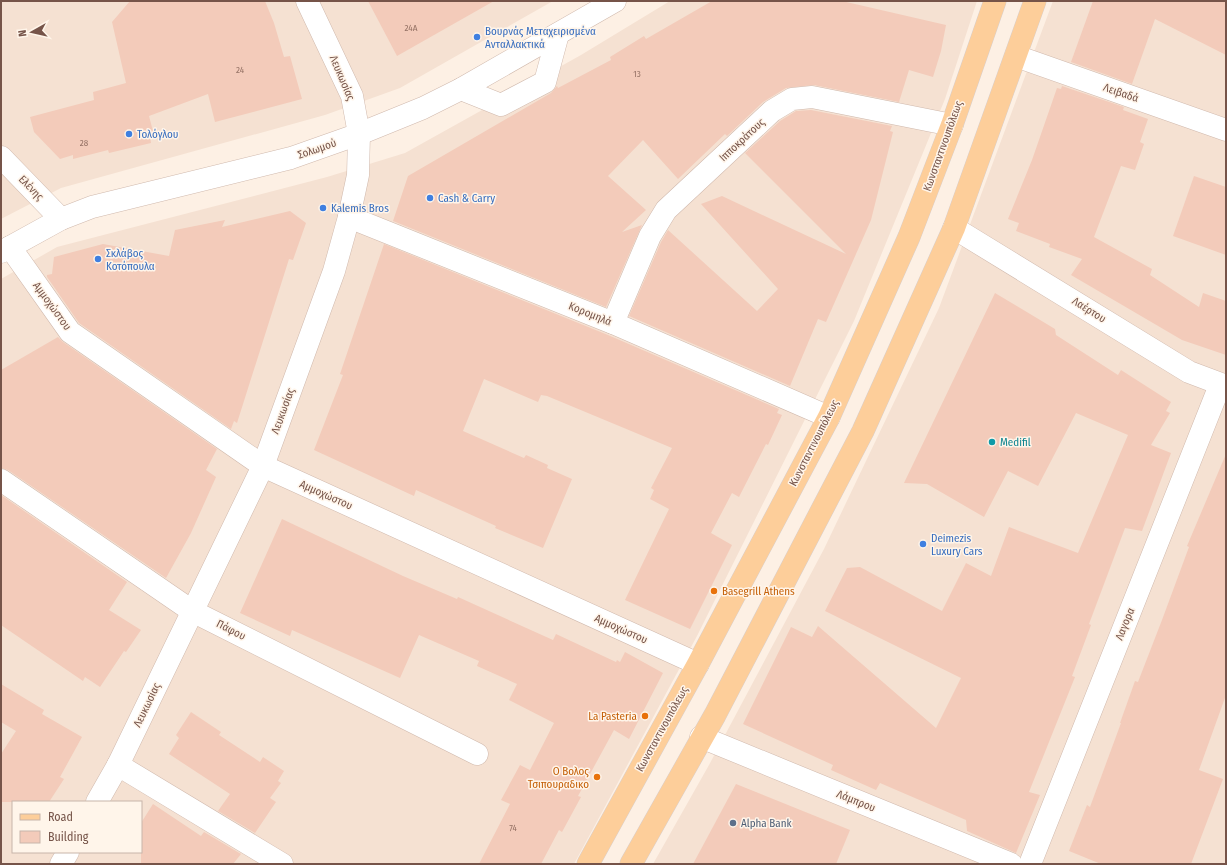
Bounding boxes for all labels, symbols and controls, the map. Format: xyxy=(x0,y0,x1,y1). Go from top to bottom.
north arrow xyxy=(12,12,52,52)
house number: 24Α xyxy=(405,23,418,33)
place label: Βουρνάς Μεταχειρισμένα Ανταλλακτικά xyxy=(485,25,596,51)
text: N xyxy=(16,29,29,37)
marker: Βουρνάς Μεταχειρισμένα Ανταλλακτικά xyxy=(472,32,482,42)
street label: Λευκωσίας xyxy=(327,53,357,103)
house number: 24 xyxy=(236,65,245,75)
house number: 13 xyxy=(633,69,641,79)
street label: Λειβαδά xyxy=(1102,81,1140,105)
street label: Κωνσταντινουπόλεως xyxy=(921,99,966,193)
street label: Ιπποκράτους xyxy=(717,115,768,164)
place label: Τολόγλου xyxy=(137,128,178,141)
marker: Τολόγλου xyxy=(124,129,134,139)
street label: Σολωμού xyxy=(296,136,338,162)
house number: 28 xyxy=(80,138,89,148)
street label: Ελένης xyxy=(16,173,46,204)
place label: Cash & Carry xyxy=(438,192,495,205)
marker: Cash & Carry xyxy=(425,193,435,203)
place label: Kalemis Bros xyxy=(331,202,389,215)
marker: Kalemis Bros xyxy=(318,203,328,213)
place label: Σκλάβος Κοτόπουλα xyxy=(106,247,155,273)
marker: Σκλάβος Κοτόπουλα xyxy=(93,254,103,264)
street label: Αμμοχώστου xyxy=(30,279,74,333)
street label: Λαέρτου xyxy=(1070,295,1108,325)
street label: Κορομηλά xyxy=(567,299,614,329)
street label: Λευκωσίας xyxy=(269,386,297,436)
street label: Κωνσταντινουπόλεως xyxy=(787,397,842,488)
place label: Medifil xyxy=(1000,436,1031,449)
marker: Medifil xyxy=(987,437,997,447)
street label: Αμμοχώστου xyxy=(297,478,355,512)
place label: Deimezis Luxury Cars xyxy=(931,532,983,558)
marker: Deimezis Luxury Cars xyxy=(918,539,928,549)
place label: Basegrill Athens xyxy=(722,585,795,598)
marker: Basegrill Athens xyxy=(709,586,719,596)
street label: Λαγορα xyxy=(1113,606,1137,642)
street label: Αμμοχώστου xyxy=(592,612,650,646)
street label: Πάφου xyxy=(214,617,248,643)
street label: Λευκωσίας xyxy=(131,680,163,729)
street label: Κωνσταντινουπόλεως xyxy=(633,684,691,774)
place label: La Pasteria xyxy=(588,710,637,723)
marker: La Pasteria xyxy=(640,711,650,721)
place label: Ο Βολος Τσιπουραδικο xyxy=(528,765,589,791)
marker: Ο Βολος Τσιπουραδικο xyxy=(592,772,602,782)
street label: Λάμπρου xyxy=(835,787,877,815)
legend xyxy=(12,801,142,853)
text: Road xyxy=(48,810,73,824)
place label: Alpha Bank xyxy=(741,817,793,830)
marker: Alpha Bank xyxy=(728,818,738,828)
house number: 74 xyxy=(509,823,517,833)
text: Building xyxy=(48,830,89,844)

